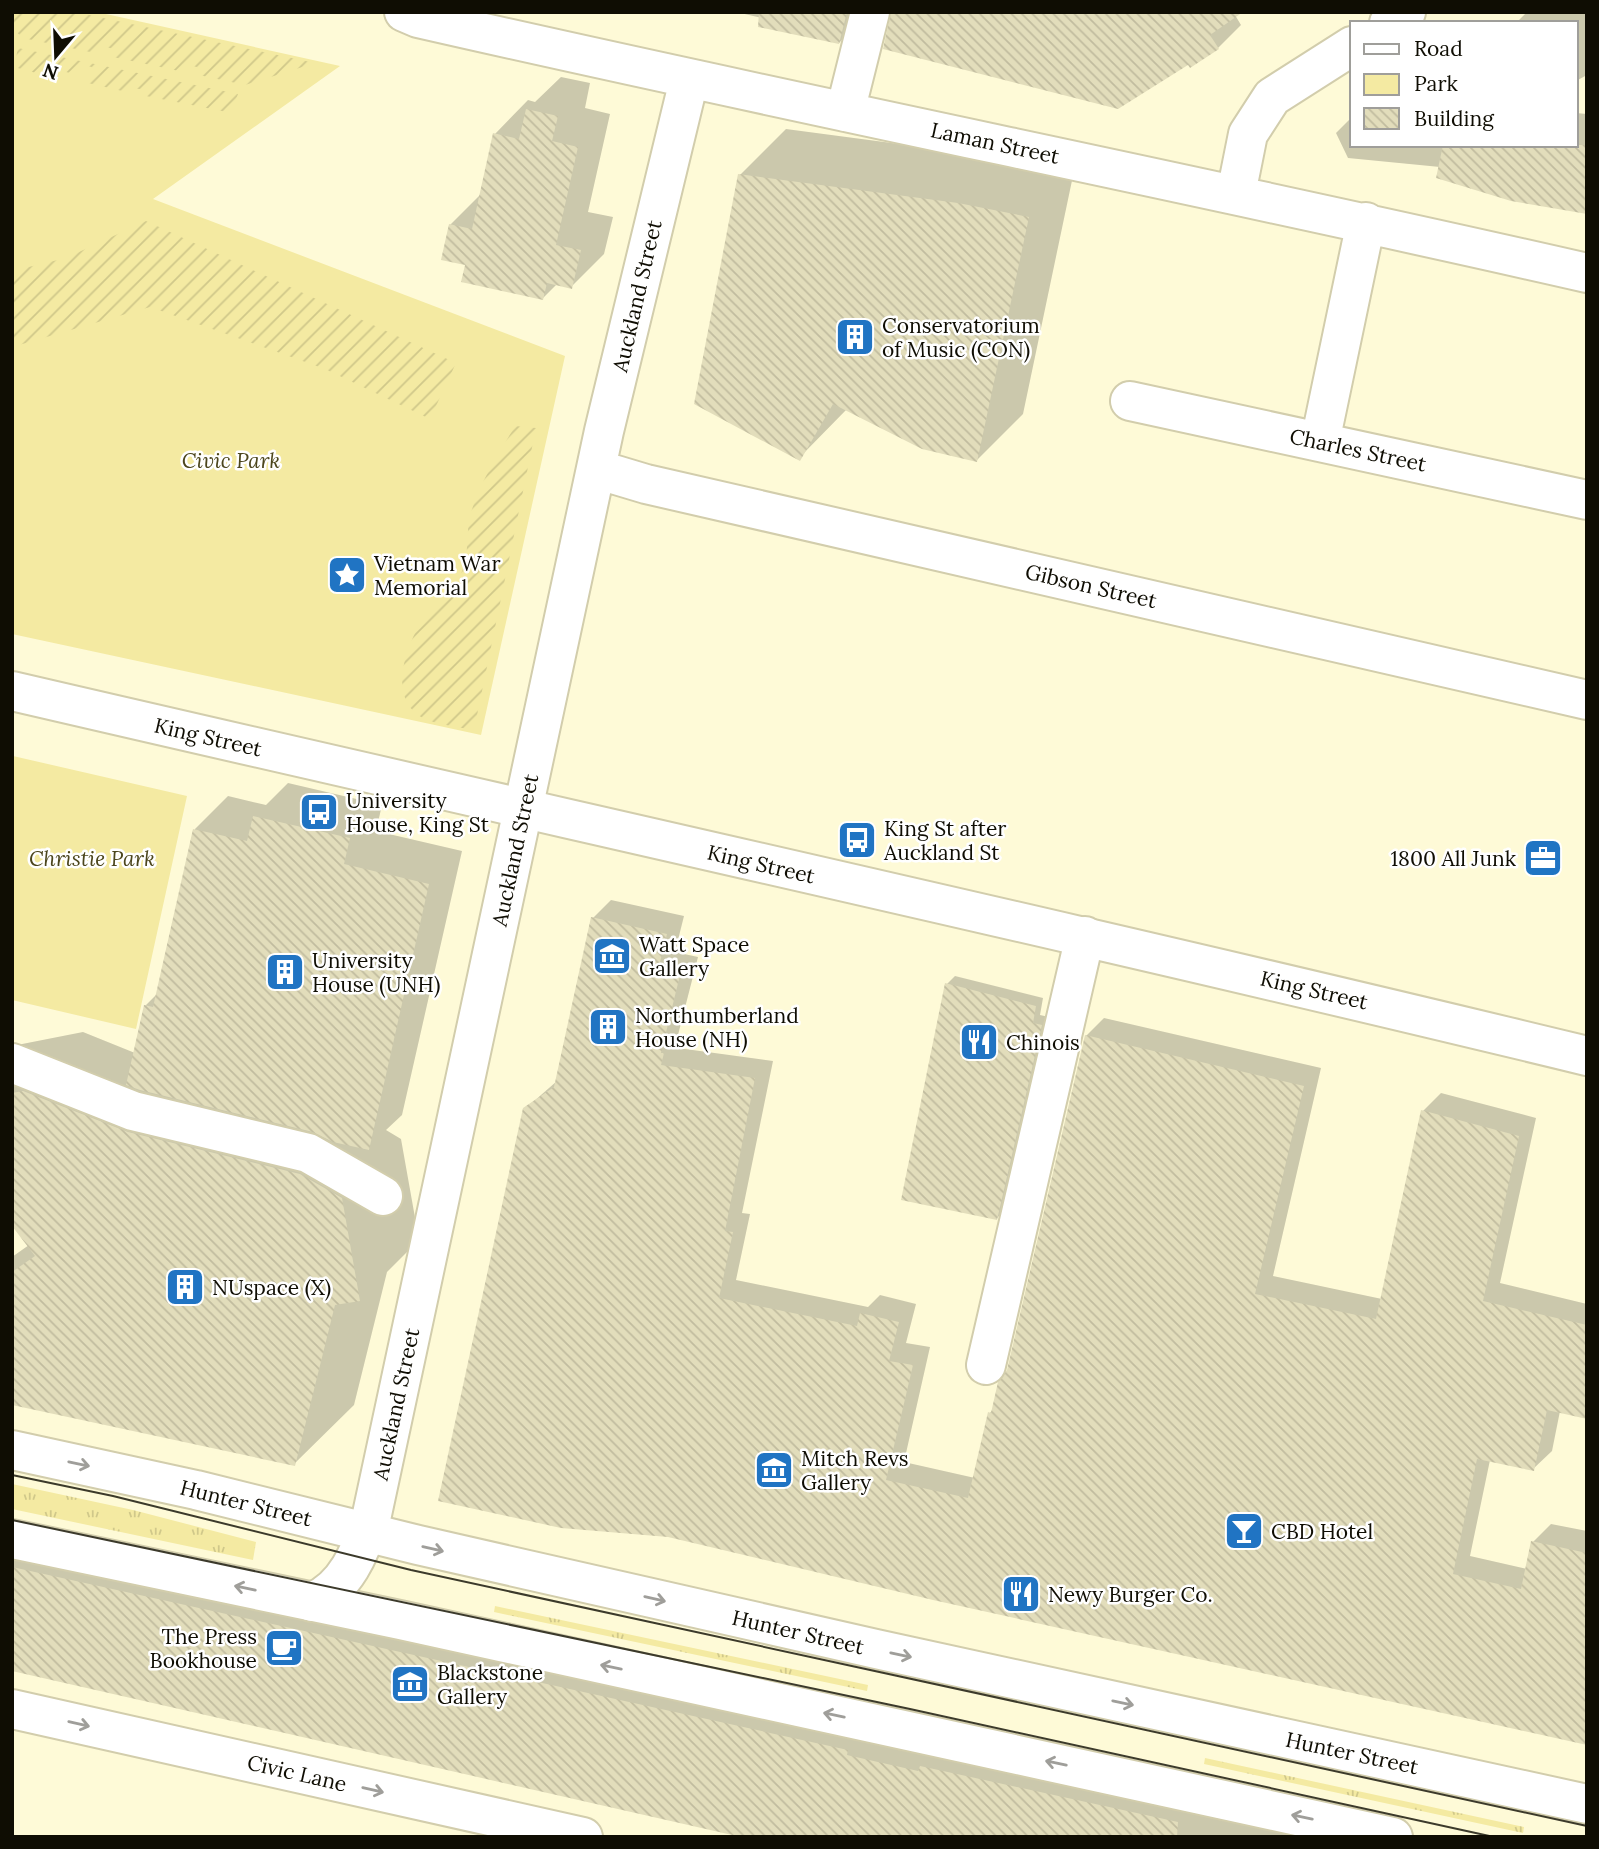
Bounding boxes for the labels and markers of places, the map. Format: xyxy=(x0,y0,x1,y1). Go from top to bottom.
place label: Conservatorium of Music (CON) xyxy=(882,312,1040,363)
building icon: Conservatorium of Music (CON) xyxy=(834,316,876,358)
place label: Vietnam War Memorial xyxy=(373,550,501,601)
place icon: Vietnam War Memorial xyxy=(326,554,368,596)
place label: University House, King St xyxy=(346,787,490,838)
bus stop icon: University House, King St xyxy=(298,791,340,833)
place label: King St after Auckland St xyxy=(883,815,1006,866)
bus stop icon: King St after Auckland St xyxy=(836,819,878,861)
office icon: 1800 All Junk xyxy=(1522,837,1564,879)
place label: 1800 All Junk xyxy=(1390,845,1517,872)
place label: Watt Space Gallery xyxy=(639,931,749,982)
museum icon: Watt Space Gallery xyxy=(591,935,633,977)
place label: University House (UNH) xyxy=(312,947,440,998)
building icon: University House (UNH) xyxy=(264,951,306,993)
place label: Northumberland House (NH) xyxy=(635,1002,799,1053)
building icon: Northumberland House (NH) xyxy=(587,1006,629,1048)
restaurant icon: Chinois xyxy=(958,1021,1000,1063)
place label: Chinois xyxy=(1006,1029,1080,1056)
building icon: NUspace (X) xyxy=(164,1266,206,1308)
place label: NUspace (X) xyxy=(212,1274,331,1301)
place label: Mitch Revs Gallery xyxy=(801,1445,909,1496)
museum icon: Mitch Revs Gallery xyxy=(753,1449,795,1491)
bar icon: CBD Hotel xyxy=(1223,1510,1265,1552)
place label: CBD Hotel xyxy=(1271,1518,1373,1545)
restaurant icon: Newy Burger Co. xyxy=(1000,1573,1042,1615)
place label: Newy Burger Co. xyxy=(1048,1581,1213,1608)
place label: The Press Bookhouse xyxy=(150,1623,257,1674)
cafe icon: The Press Bookhouse xyxy=(263,1627,305,1669)
place label: Blackstone Gallery xyxy=(437,1659,543,1710)
museum icon: Blackstone Gallery xyxy=(389,1663,431,1705)

